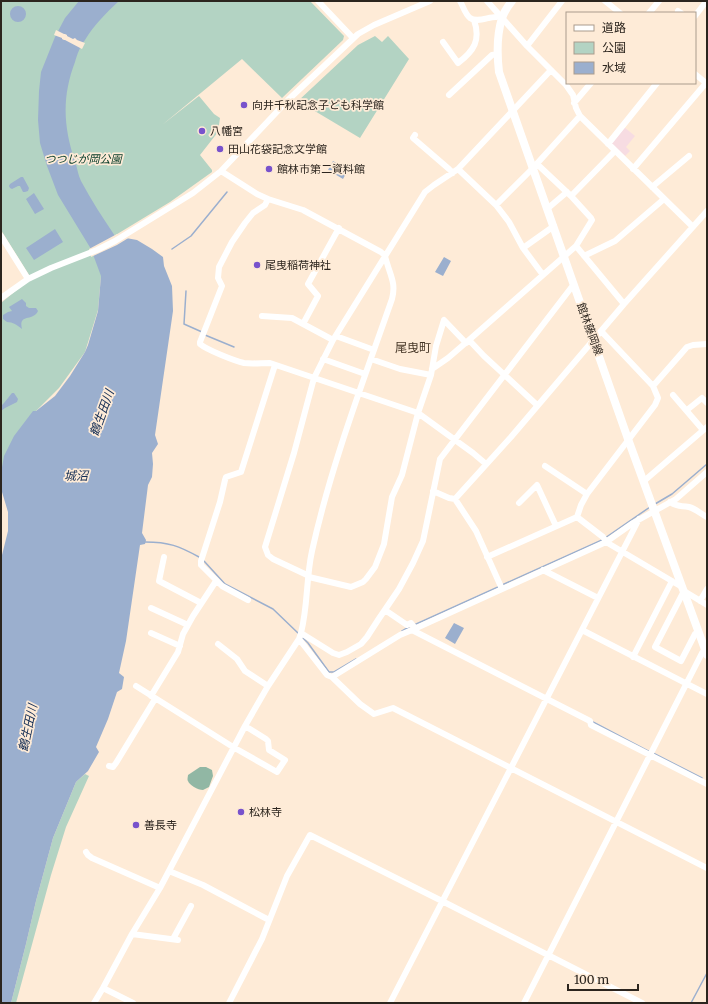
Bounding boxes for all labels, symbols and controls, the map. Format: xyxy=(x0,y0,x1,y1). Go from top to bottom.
legend xyxy=(566,12,696,84)
text: 道路 xyxy=(602,20,626,35)
text: 公園 xyxy=(602,40,626,55)
text: 水域 xyxy=(602,60,626,75)
place label: 向井千秋記念子ども科学館 xyxy=(252,98,384,112)
marker: 向井千秋記念子ども科学館 xyxy=(239,100,249,110)
place label: 八幡宮 xyxy=(210,124,243,138)
marker: 八幡宮 xyxy=(197,126,207,136)
place label: 田山花袋記念文学館 xyxy=(228,142,327,156)
marker: 田山花袋記念文学館 xyxy=(215,144,225,154)
park label: つつじが岡公園 xyxy=(45,152,123,166)
place label: 館林市第二資料館 xyxy=(277,162,365,176)
marker: 館林市第二資料館 xyxy=(264,164,274,174)
place label: 尾曳稲荷神社 xyxy=(265,258,331,272)
marker: 尾曳稲荷神社 xyxy=(252,260,262,270)
street label: 館林藤岡線 xyxy=(574,301,606,357)
district label: 尾曳町 xyxy=(395,340,431,355)
water label: 鶴生田川 xyxy=(86,386,117,438)
water label: 城沼 xyxy=(64,468,90,483)
water label: 鶴生田川 xyxy=(15,701,40,753)
place label: 松林寺 xyxy=(249,805,282,819)
marker: 松林寺 xyxy=(236,807,246,817)
place label: 善長寺 xyxy=(144,818,177,832)
marker: 善長寺 xyxy=(131,820,141,830)
scale bar xyxy=(568,966,638,992)
text: 100 m xyxy=(574,972,609,987)

